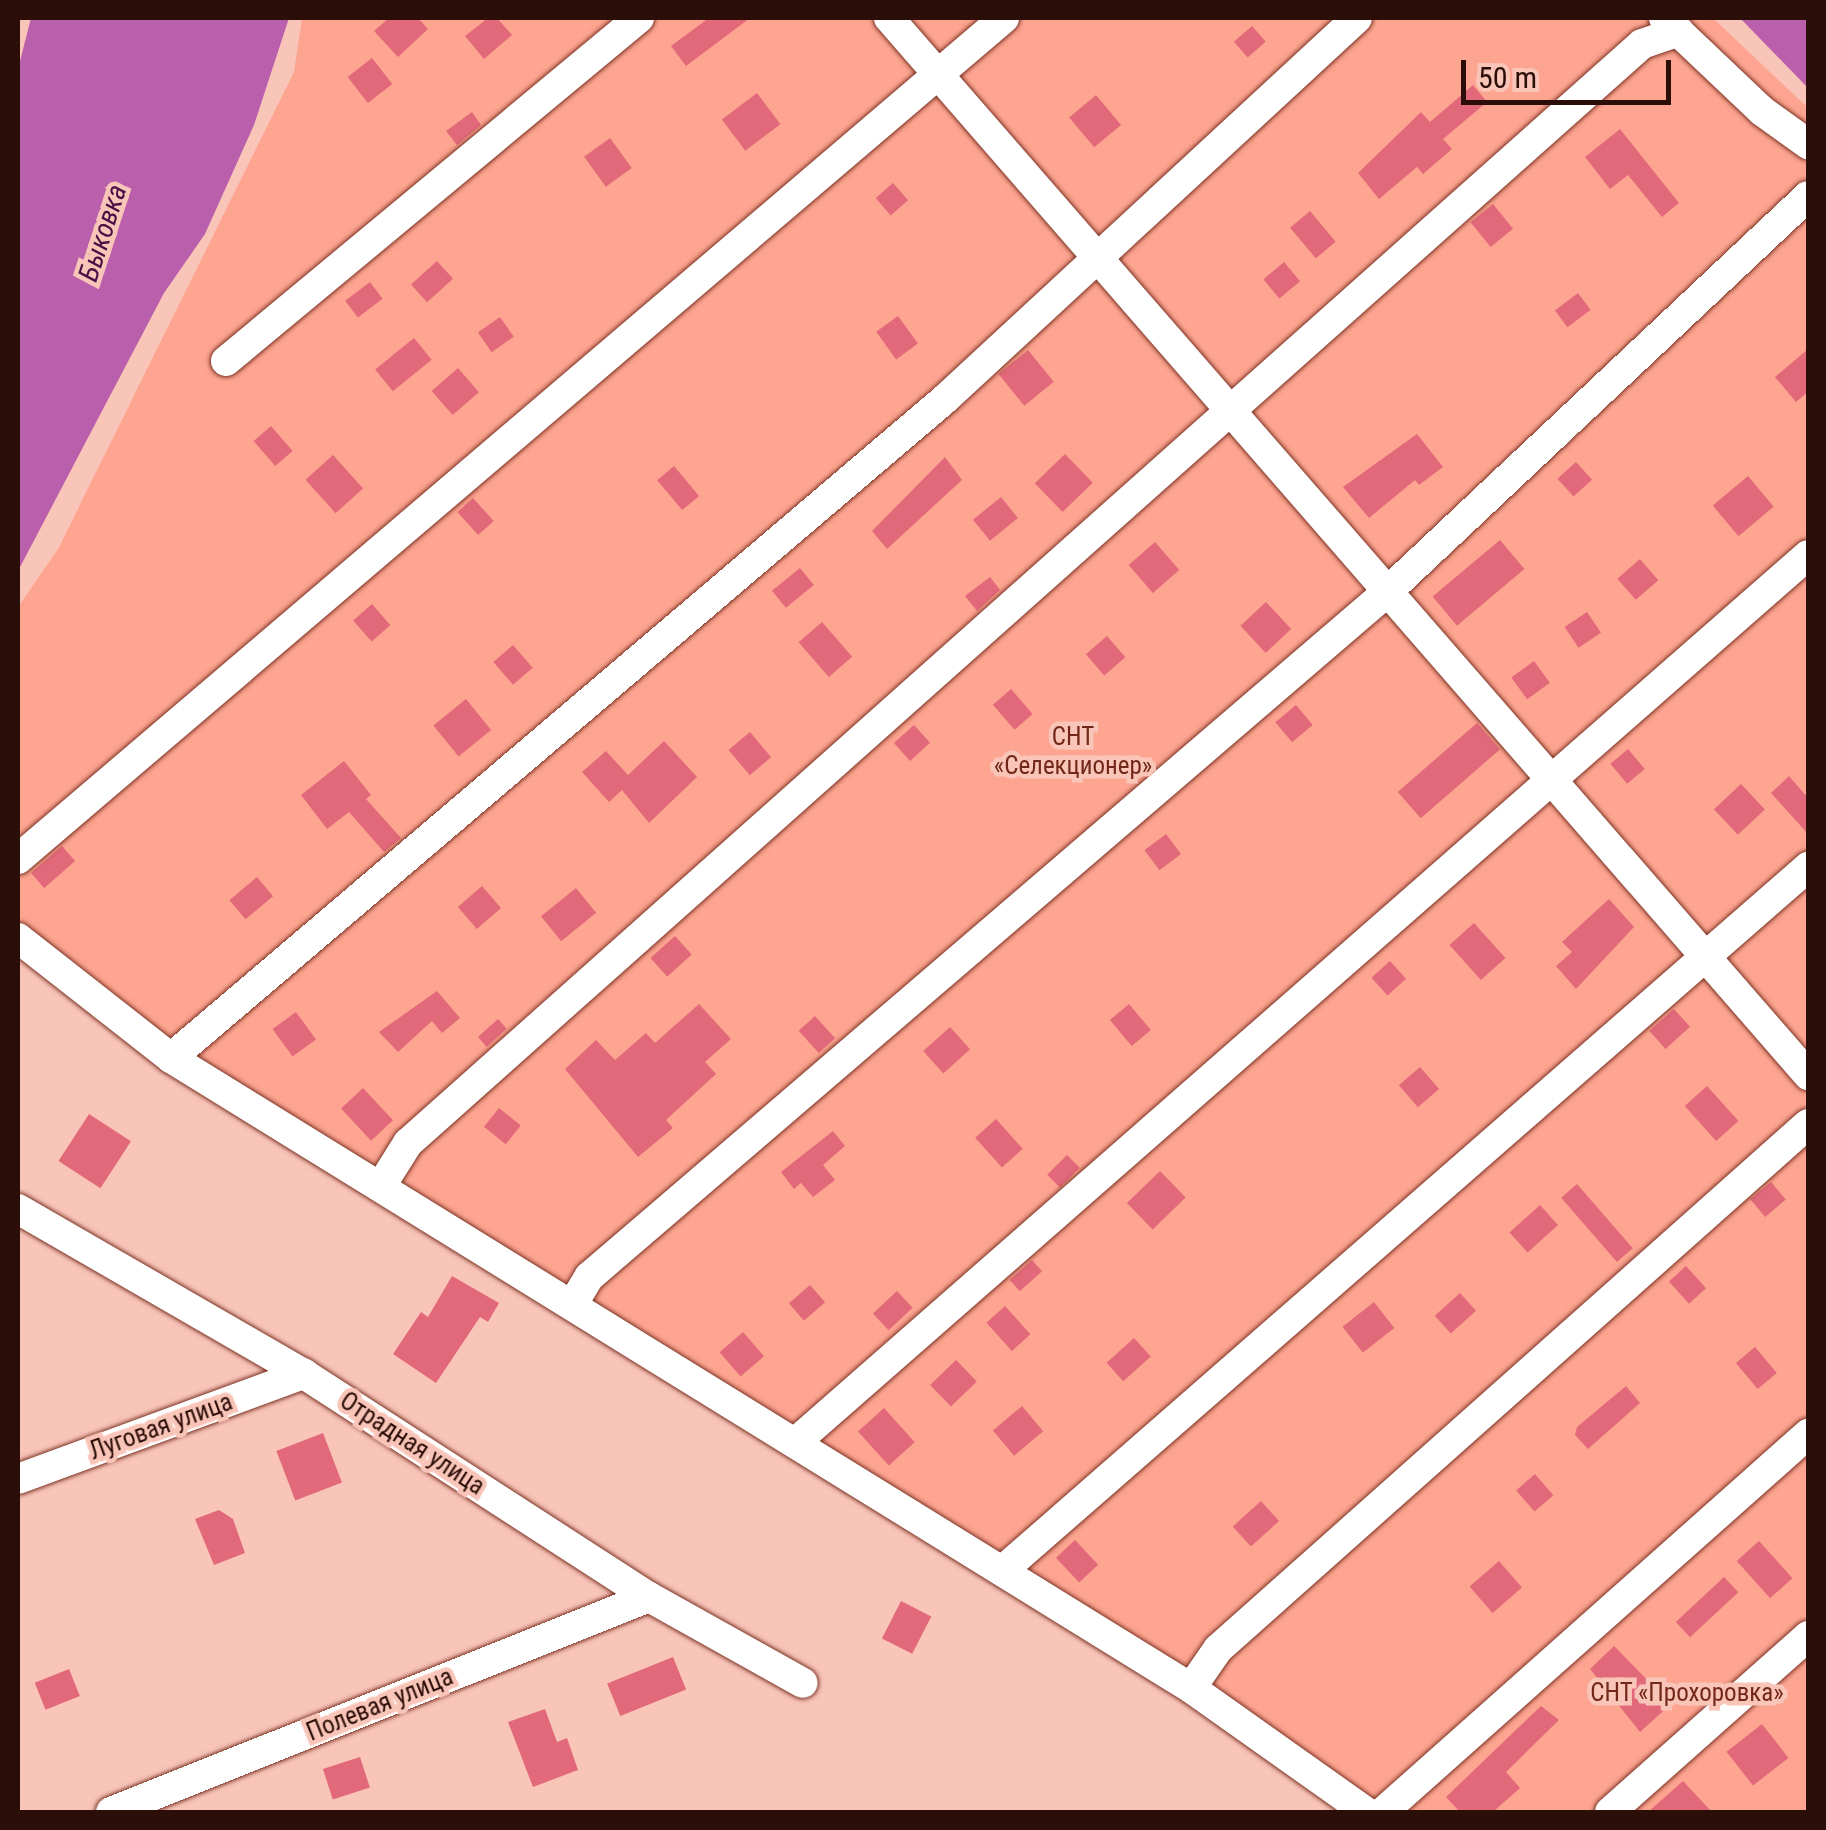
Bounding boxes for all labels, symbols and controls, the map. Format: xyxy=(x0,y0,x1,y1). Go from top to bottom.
scale bar xyxy=(1466,40,1676,102)
text: 50 m xyxy=(1478,60,1537,95)
water label: Быковка xyxy=(72,180,134,286)
park label: СНТ «Селекционер» xyxy=(994,723,1152,782)
street label: Отрадная улица xyxy=(334,1386,490,1502)
street label: Луговая улица xyxy=(85,1387,237,1467)
street label: Полевая улица xyxy=(302,1662,458,1748)
park label: СНТ «Прохоровка» xyxy=(1590,1678,1784,1708)

